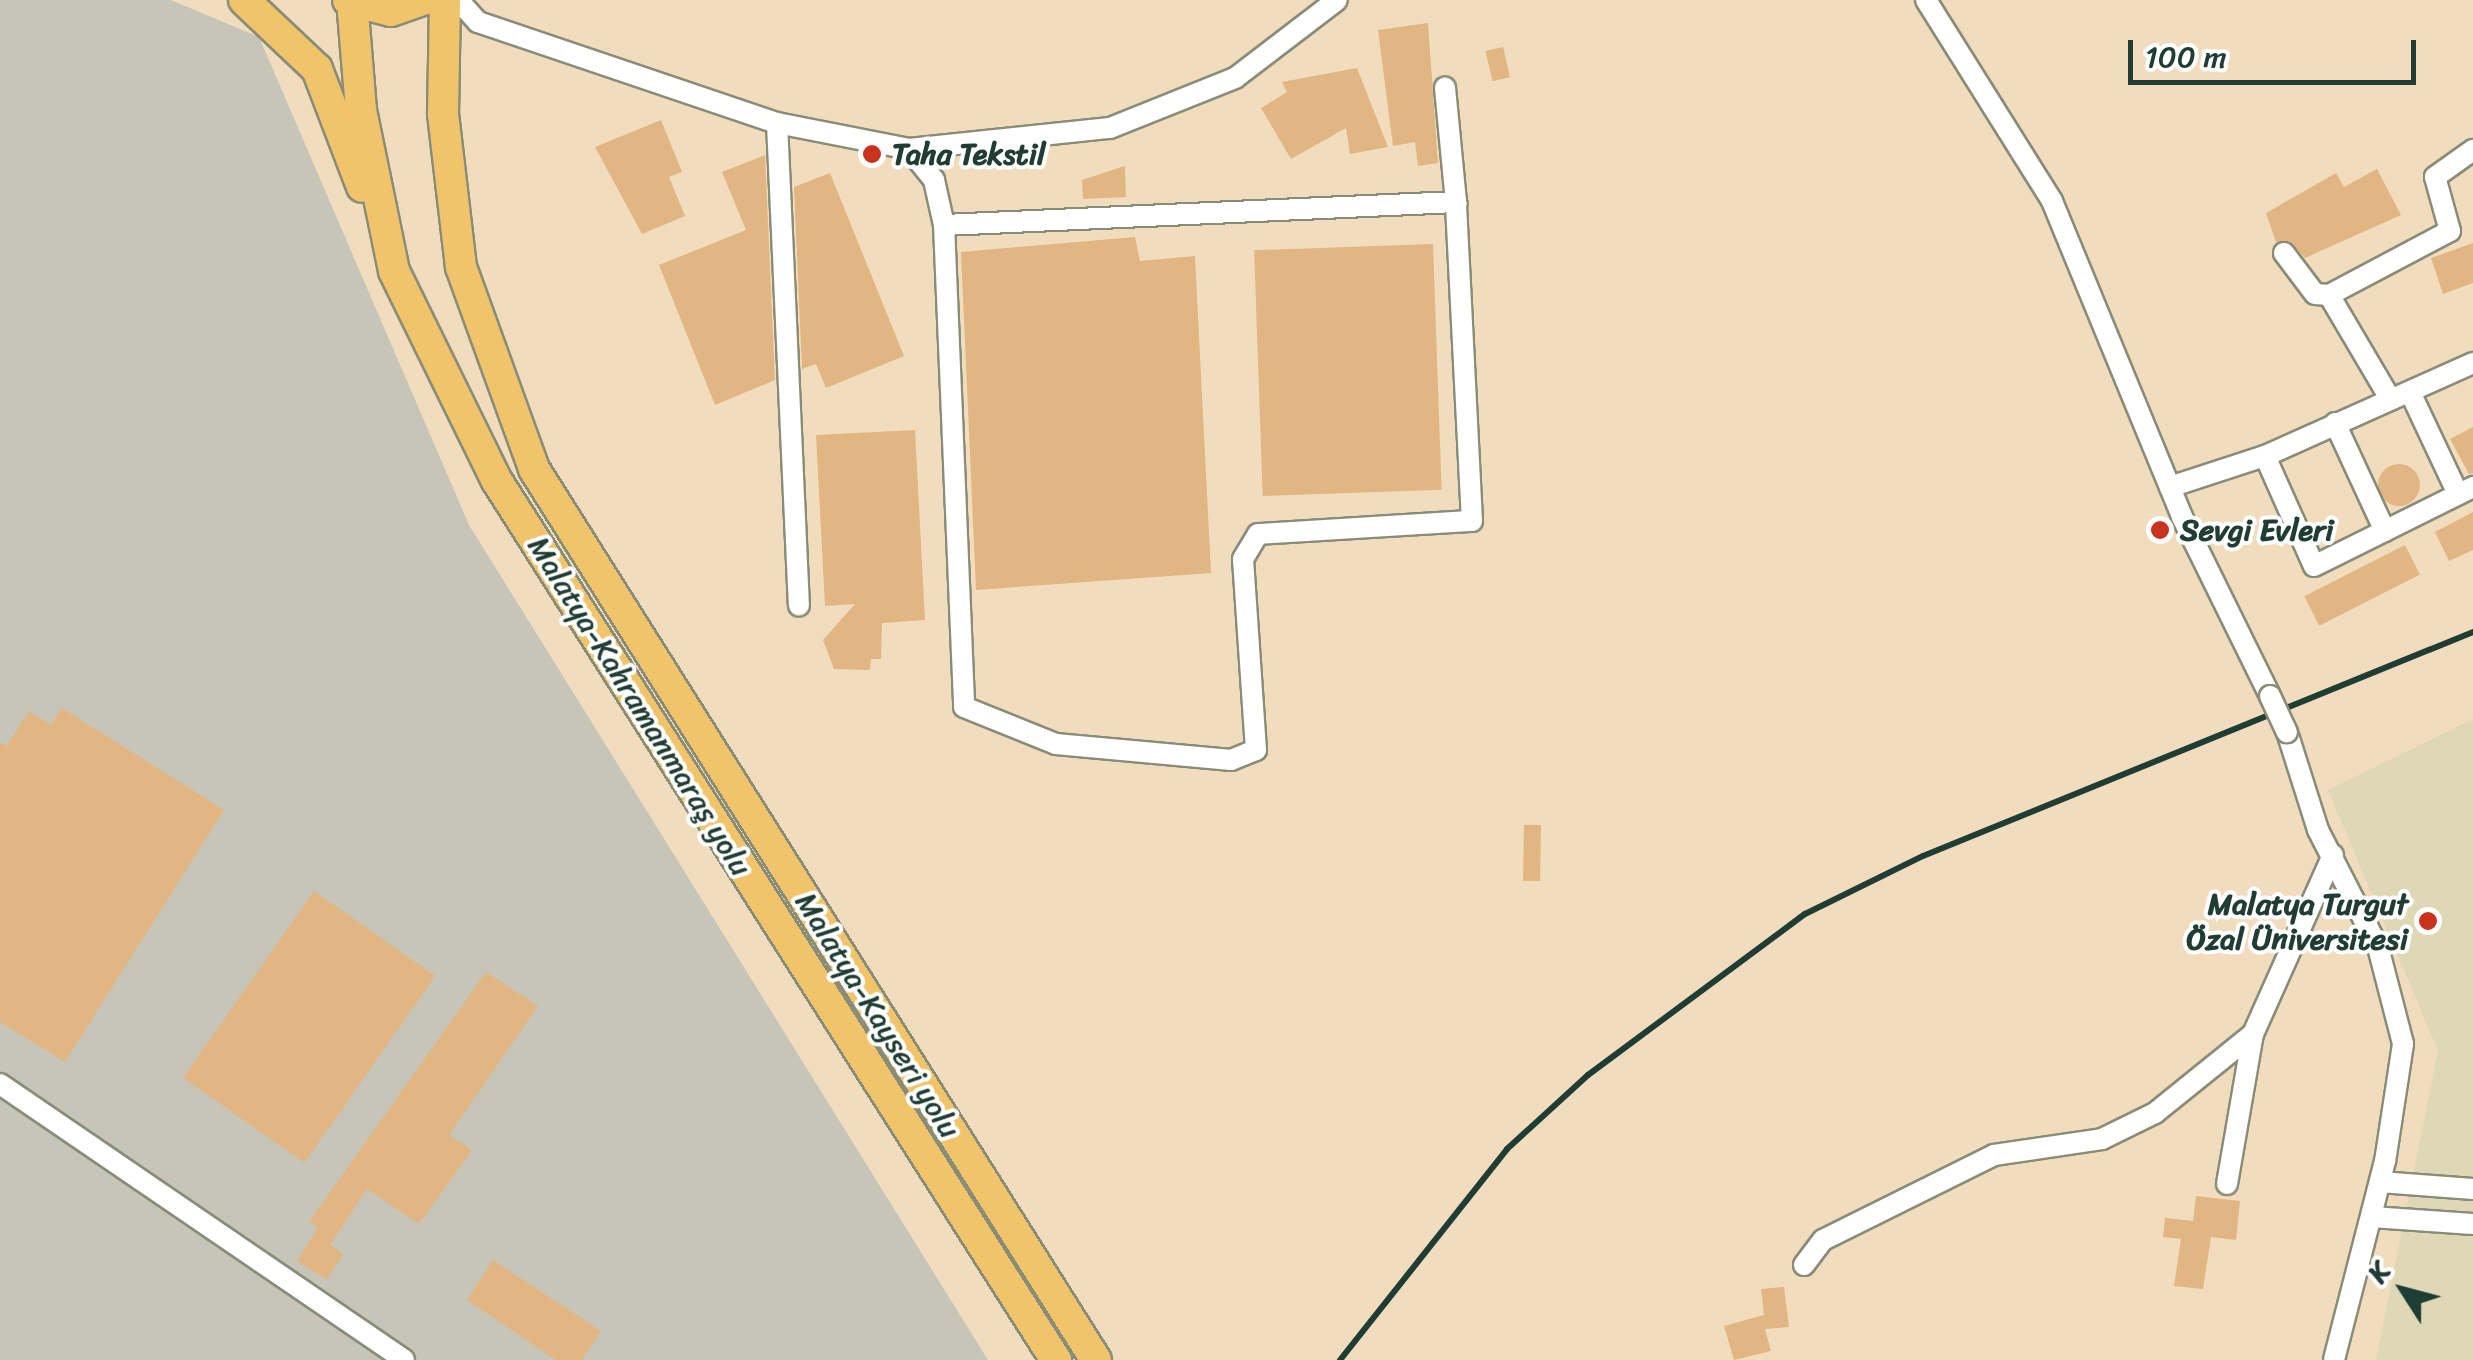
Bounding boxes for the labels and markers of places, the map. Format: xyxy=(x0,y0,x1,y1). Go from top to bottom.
place label: Taha Tekstil xyxy=(892,136,1048,172)
marker: Taha Tekstil xyxy=(861,143,883,165)
place label: Sevgi Evleri xyxy=(2180,512,2335,548)
marker: Sevgi Evleri xyxy=(2149,519,2171,541)
place label: Malatya Turgut Özal Üniversitesi xyxy=(2186,886,2408,956)
marker: Malatya Turgut Özal Üniversitesi xyxy=(2417,910,2439,932)

